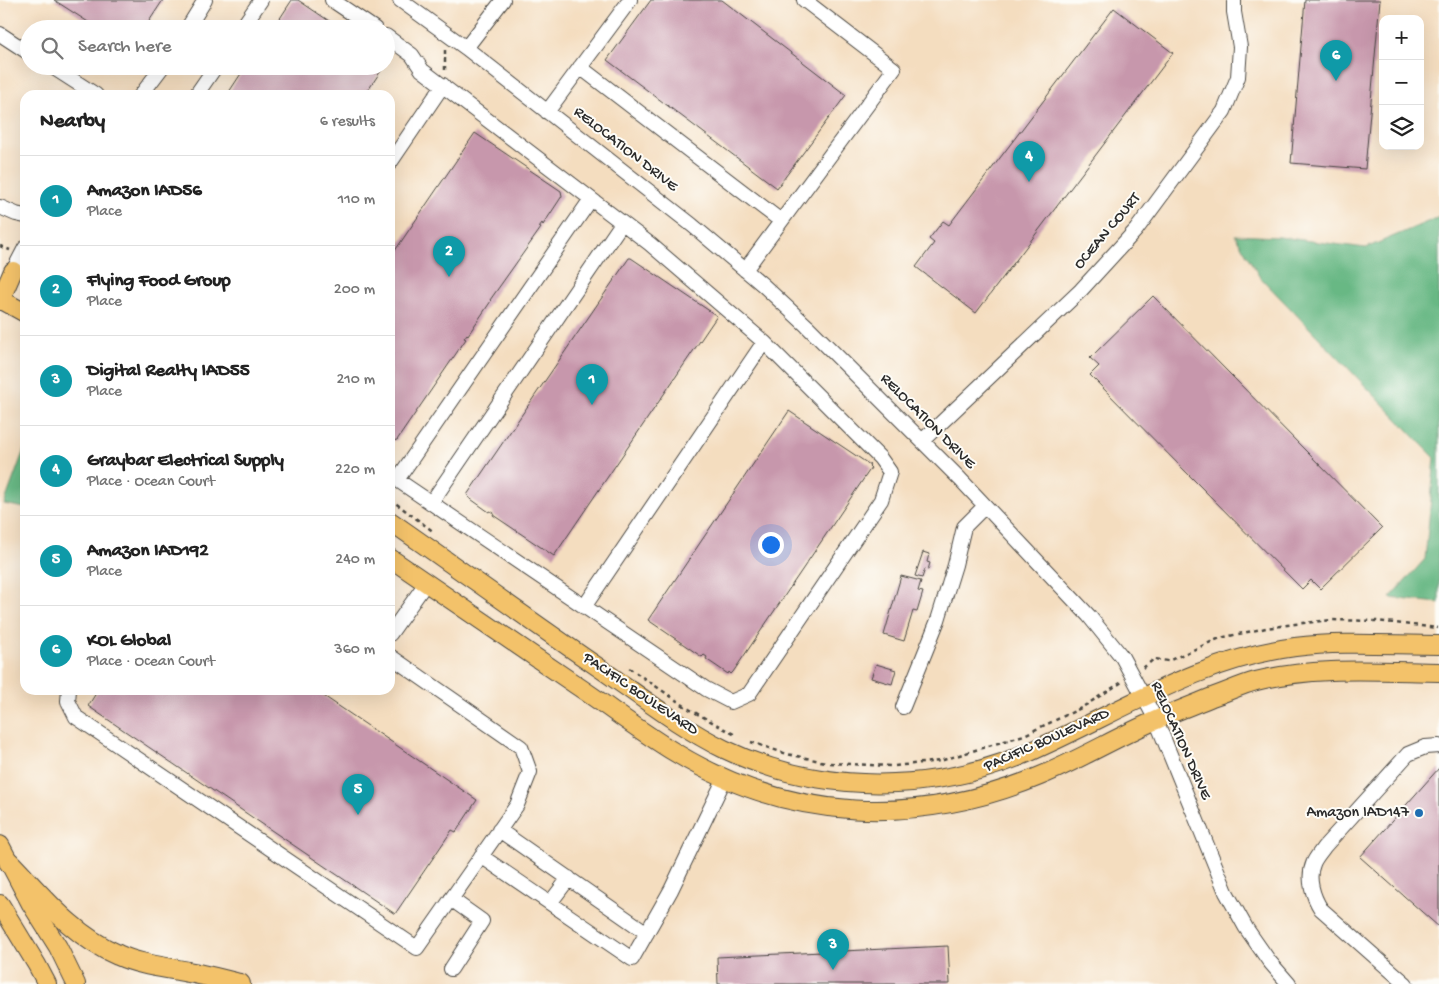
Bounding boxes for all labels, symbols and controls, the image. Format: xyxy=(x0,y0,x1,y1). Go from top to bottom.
map controls xyxy=(1379,15,1424,150)
button: + xyxy=(1379,15,1424,60)
search box xyxy=(20,20,395,75)
icon: search xyxy=(38,34,66,62)
text: Search here xyxy=(78,36,172,59)
pin: 6 xyxy=(1320,40,1352,81)
button: − xyxy=(1379,60,1424,105)
street label: RELOCATION DRIVE xyxy=(569,103,682,197)
button: layers xyxy=(1379,105,1424,150)
text: Nearby xyxy=(40,110,105,135)
text: 6 results xyxy=(320,113,375,132)
pin: 4 xyxy=(1013,141,1045,182)
text: Amazon IAD56 xyxy=(87,180,202,203)
street label: OCEAN COURT xyxy=(1071,189,1146,274)
text: 1 xyxy=(53,191,59,210)
text: 110 m xyxy=(338,191,375,210)
text: Place xyxy=(87,203,122,222)
pin: 2 xyxy=(433,236,465,277)
text: Flying Food Group xyxy=(87,270,231,293)
text: 2 xyxy=(52,281,60,300)
text: 200 m xyxy=(334,281,375,300)
text: Place xyxy=(87,293,122,312)
text: Digital Realty IAD55 xyxy=(87,360,250,383)
pin: 1 xyxy=(576,364,608,405)
street label: RELOCATION DRIVE xyxy=(875,370,979,474)
text: 3 xyxy=(52,371,60,390)
text: 210 m xyxy=(336,371,375,390)
text: Place xyxy=(87,383,122,402)
text: Graybar Electrical Supply xyxy=(87,450,284,473)
text: 4 xyxy=(52,461,60,480)
text: 220 m xyxy=(335,461,375,480)
text: Place · Ocean Court xyxy=(87,473,215,492)
your location xyxy=(758,532,784,558)
text: Amazon IAD192 xyxy=(87,540,209,563)
text: 5 xyxy=(52,551,60,570)
text: 240 m xyxy=(335,551,375,570)
text: Place xyxy=(87,563,122,582)
text: KOL Global xyxy=(87,630,171,653)
text: 6 xyxy=(52,641,60,660)
text: 360 m xyxy=(334,641,375,660)
street label: PACIFIC BOULEVARD xyxy=(578,649,702,741)
text: Place · Ocean Court xyxy=(87,653,215,672)
street label: RELOCATION DRIVE xyxy=(1145,679,1215,804)
street label: PACIFIC BOULEVARD xyxy=(980,705,1113,778)
pin: 5 xyxy=(342,774,374,815)
place label: Amazon IAD147 xyxy=(1307,804,1410,823)
marker: Amazon IAD147 xyxy=(1413,807,1425,819)
pin: 3 xyxy=(817,929,849,970)

